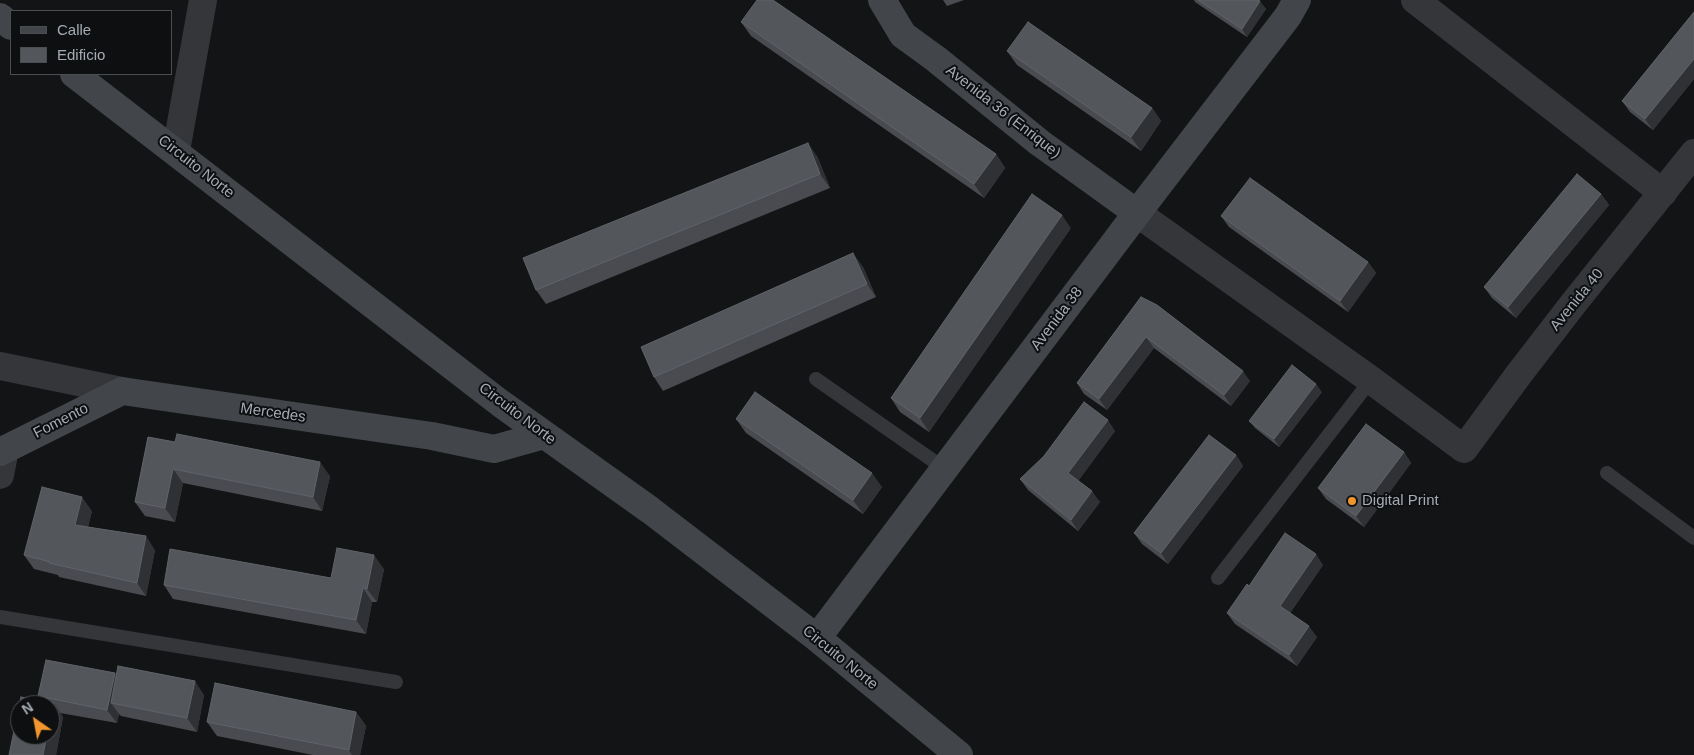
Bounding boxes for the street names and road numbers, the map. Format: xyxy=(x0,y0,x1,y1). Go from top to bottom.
street label: Avenida 36 (Enrique) xyxy=(942,62,1064,162)
street label: Circuito Norte xyxy=(154,132,238,202)
street label: Avenida 40 xyxy=(1546,265,1608,335)
street label: Avenida 38 xyxy=(1027,284,1087,354)
street label: Circuito Norte xyxy=(475,379,559,449)
street label: Fomento xyxy=(31,400,91,442)
street label: Mercedes xyxy=(239,400,307,426)
street label: Circuito Norte xyxy=(799,622,881,694)

